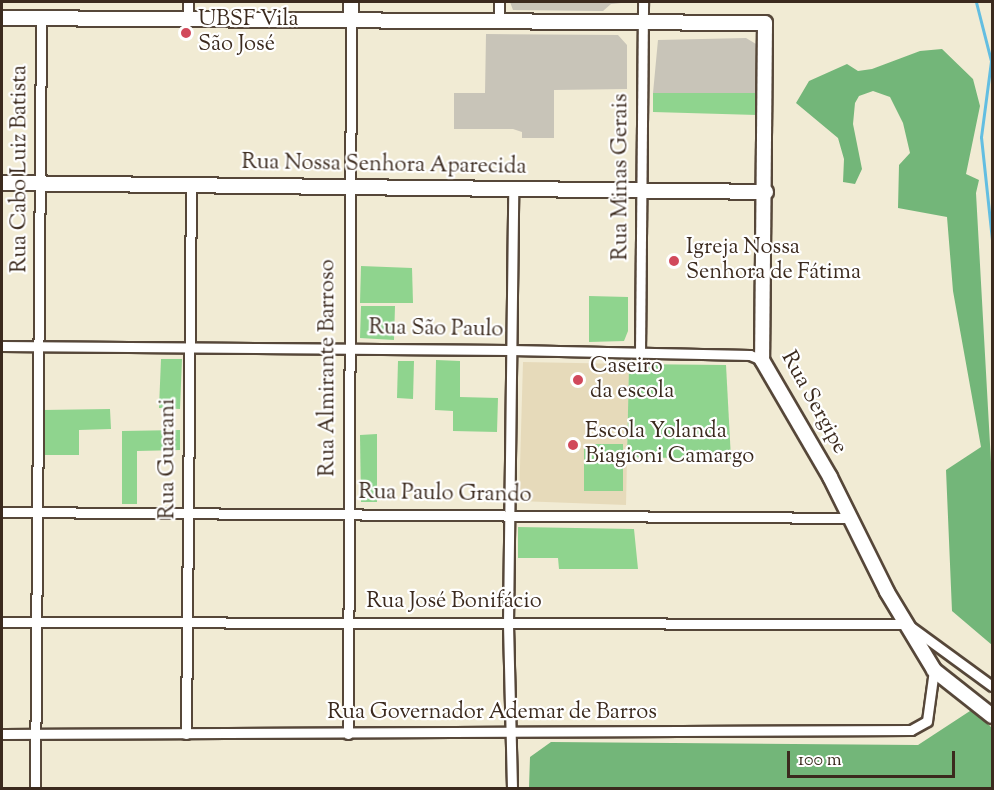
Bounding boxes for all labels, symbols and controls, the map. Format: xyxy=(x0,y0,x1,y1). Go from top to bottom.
place label: UBSF Vila São José xyxy=(198,7,299,58)
marker: UBSF Vila São José xyxy=(179,26,193,40)
street label: Rua Cabo Luiz Batista xyxy=(8,65,34,273)
street label: Rua Minas Gerais xyxy=(609,93,635,261)
street label: Rua Nossa Senhora Aparecida xyxy=(241,150,527,182)
place label: Igreja Nossa Senhora de Fátima xyxy=(686,235,861,286)
marker: Igreja Nossa Senhora de Fátima xyxy=(667,254,681,268)
street label: Rua Almirante Barroso xyxy=(316,259,342,477)
street label: Rua São Paulo xyxy=(368,316,504,344)
street label: Rua Sergipe xyxy=(774,347,852,459)
place label: Caseiro da escola xyxy=(590,354,674,406)
marker: Caseiro da escola xyxy=(571,373,585,387)
street label: Rua Guarani xyxy=(156,399,182,519)
place label: Escola Yolanda Biagioni Camargo xyxy=(585,419,754,470)
marker: Escola Yolanda Biagioni Camargo xyxy=(566,438,580,452)
street label: Rua Paulo Grando xyxy=(358,480,532,510)
street label: Rua José Bonifácio xyxy=(366,590,542,616)
street label: Rua Governador Ademar de Barros xyxy=(327,701,657,727)
scale bar xyxy=(790,739,958,777)
text: 100 m xyxy=(798,748,842,774)

